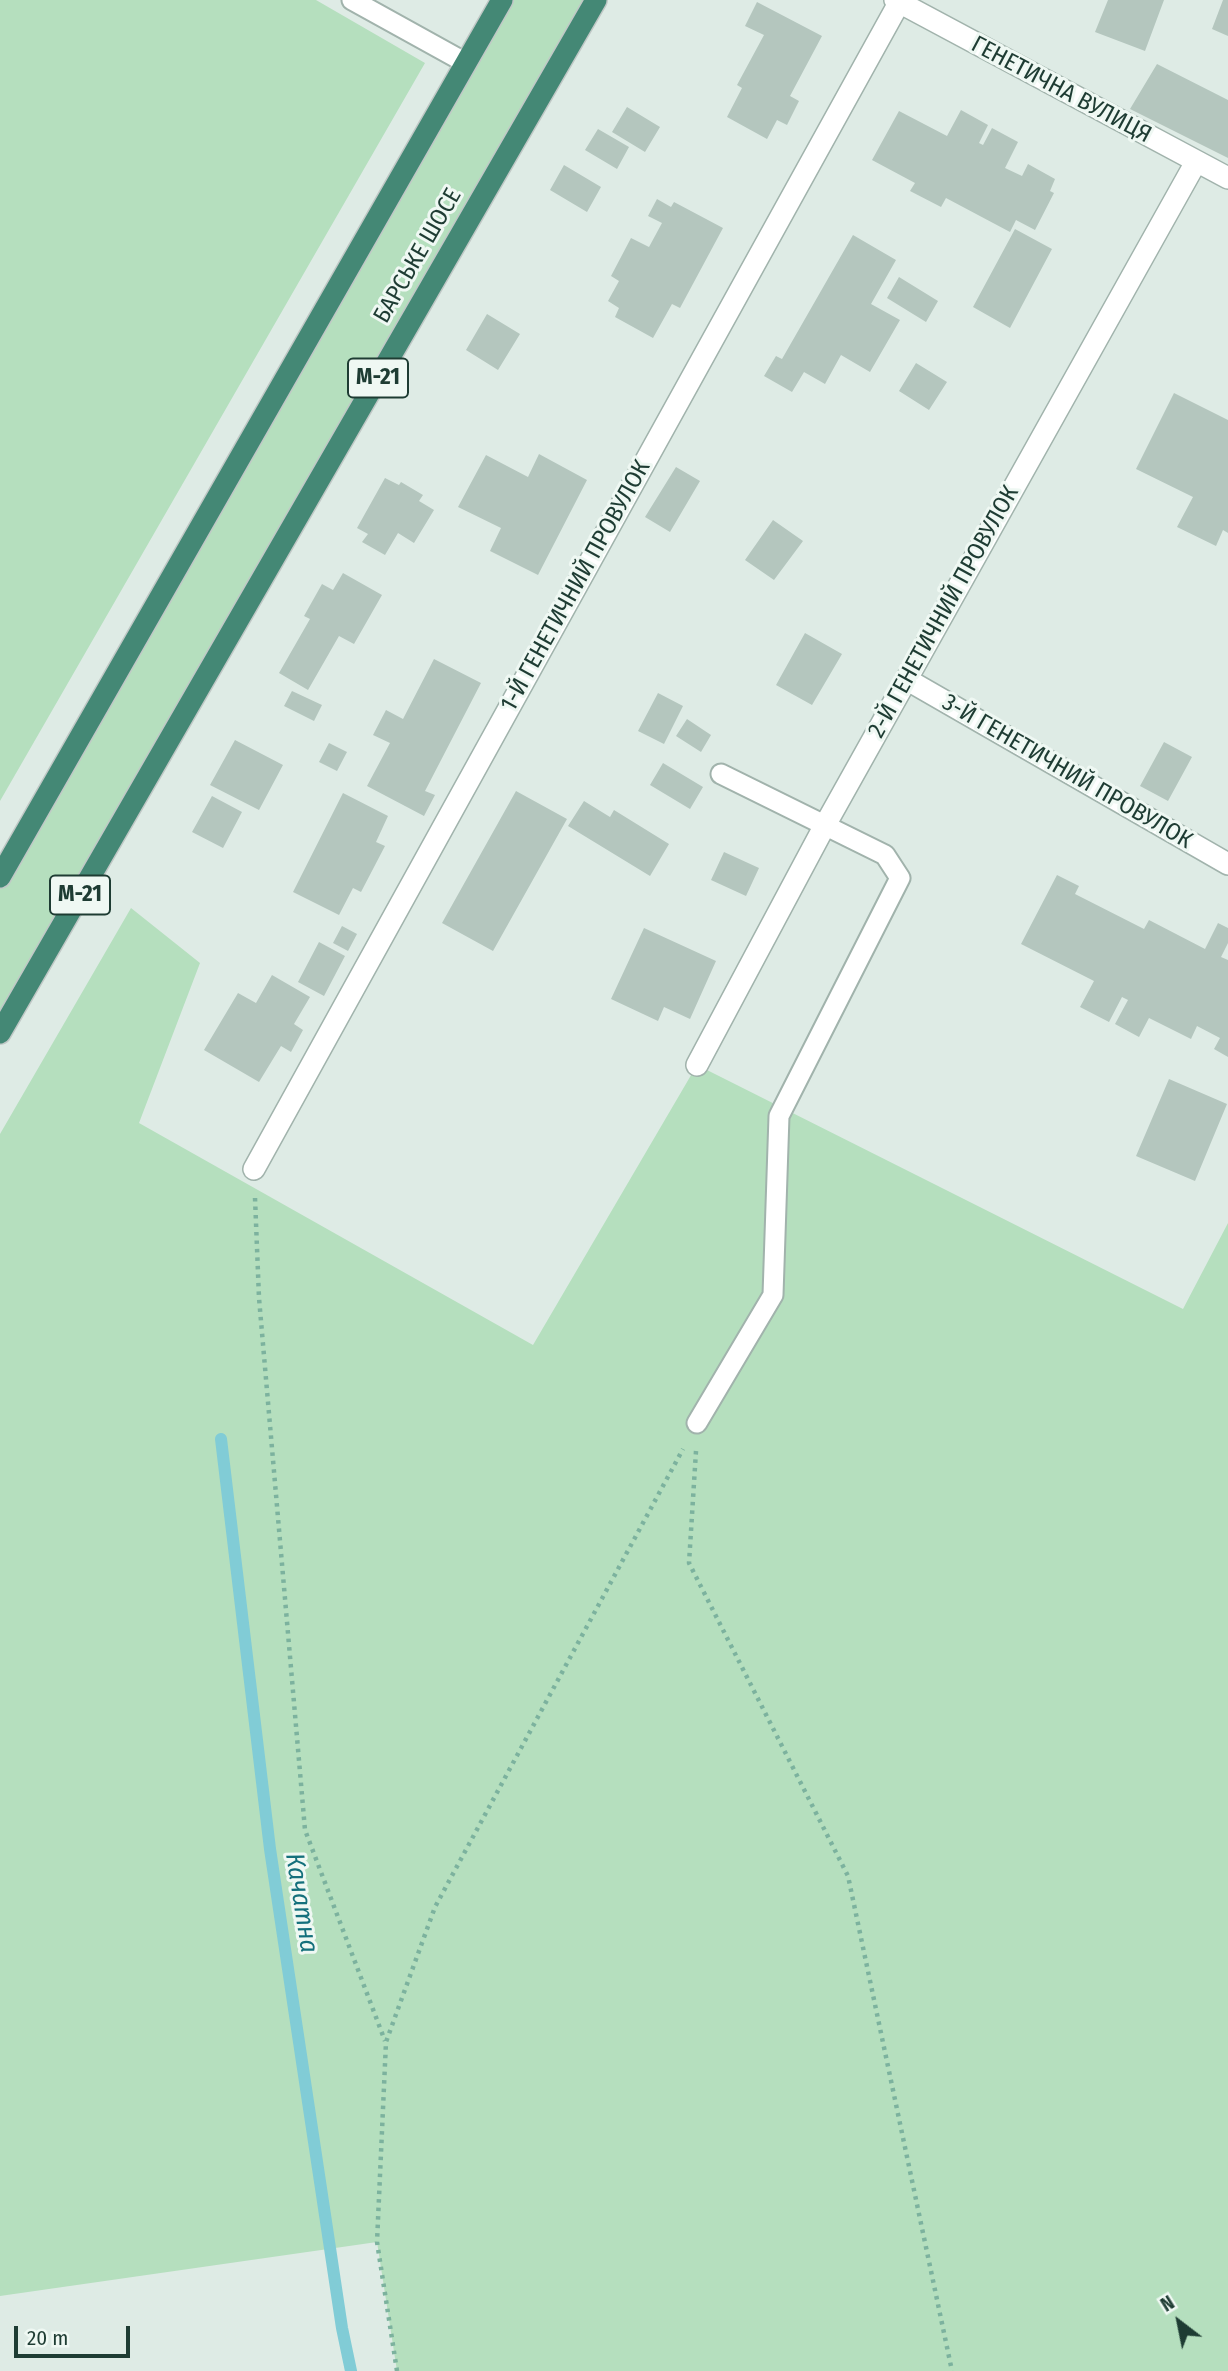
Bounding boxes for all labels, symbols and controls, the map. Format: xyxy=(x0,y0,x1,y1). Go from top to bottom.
street label: ГЕНЕТИЧНА ВУЛИЦЯ xyxy=(966,30,1156,150)
street label: БАРСЬКЕ ШОСЕ xyxy=(368,184,468,328)
road number: М-21 xyxy=(348,358,408,398)
street label: 1-Й ГЕНЕТИЧНИЙ ПРОВУЛОК xyxy=(495,455,657,717)
street label: 2-Й ГЕНЕТИЧНИЙ ПРОВУЛОК xyxy=(863,481,1025,743)
street label: 3-Й ГЕНЕТИЧНИЙ ПРОВУЛОК xyxy=(937,689,1197,855)
road number: М-21 xyxy=(50,876,110,914)
water label: Качатна xyxy=(278,1851,324,1955)
north arrow xyxy=(1144,2287,1214,2357)
text: N xyxy=(1157,2291,1179,2317)
scale bar xyxy=(18,2312,133,2356)
text: 20 m xyxy=(27,2325,68,2351)

